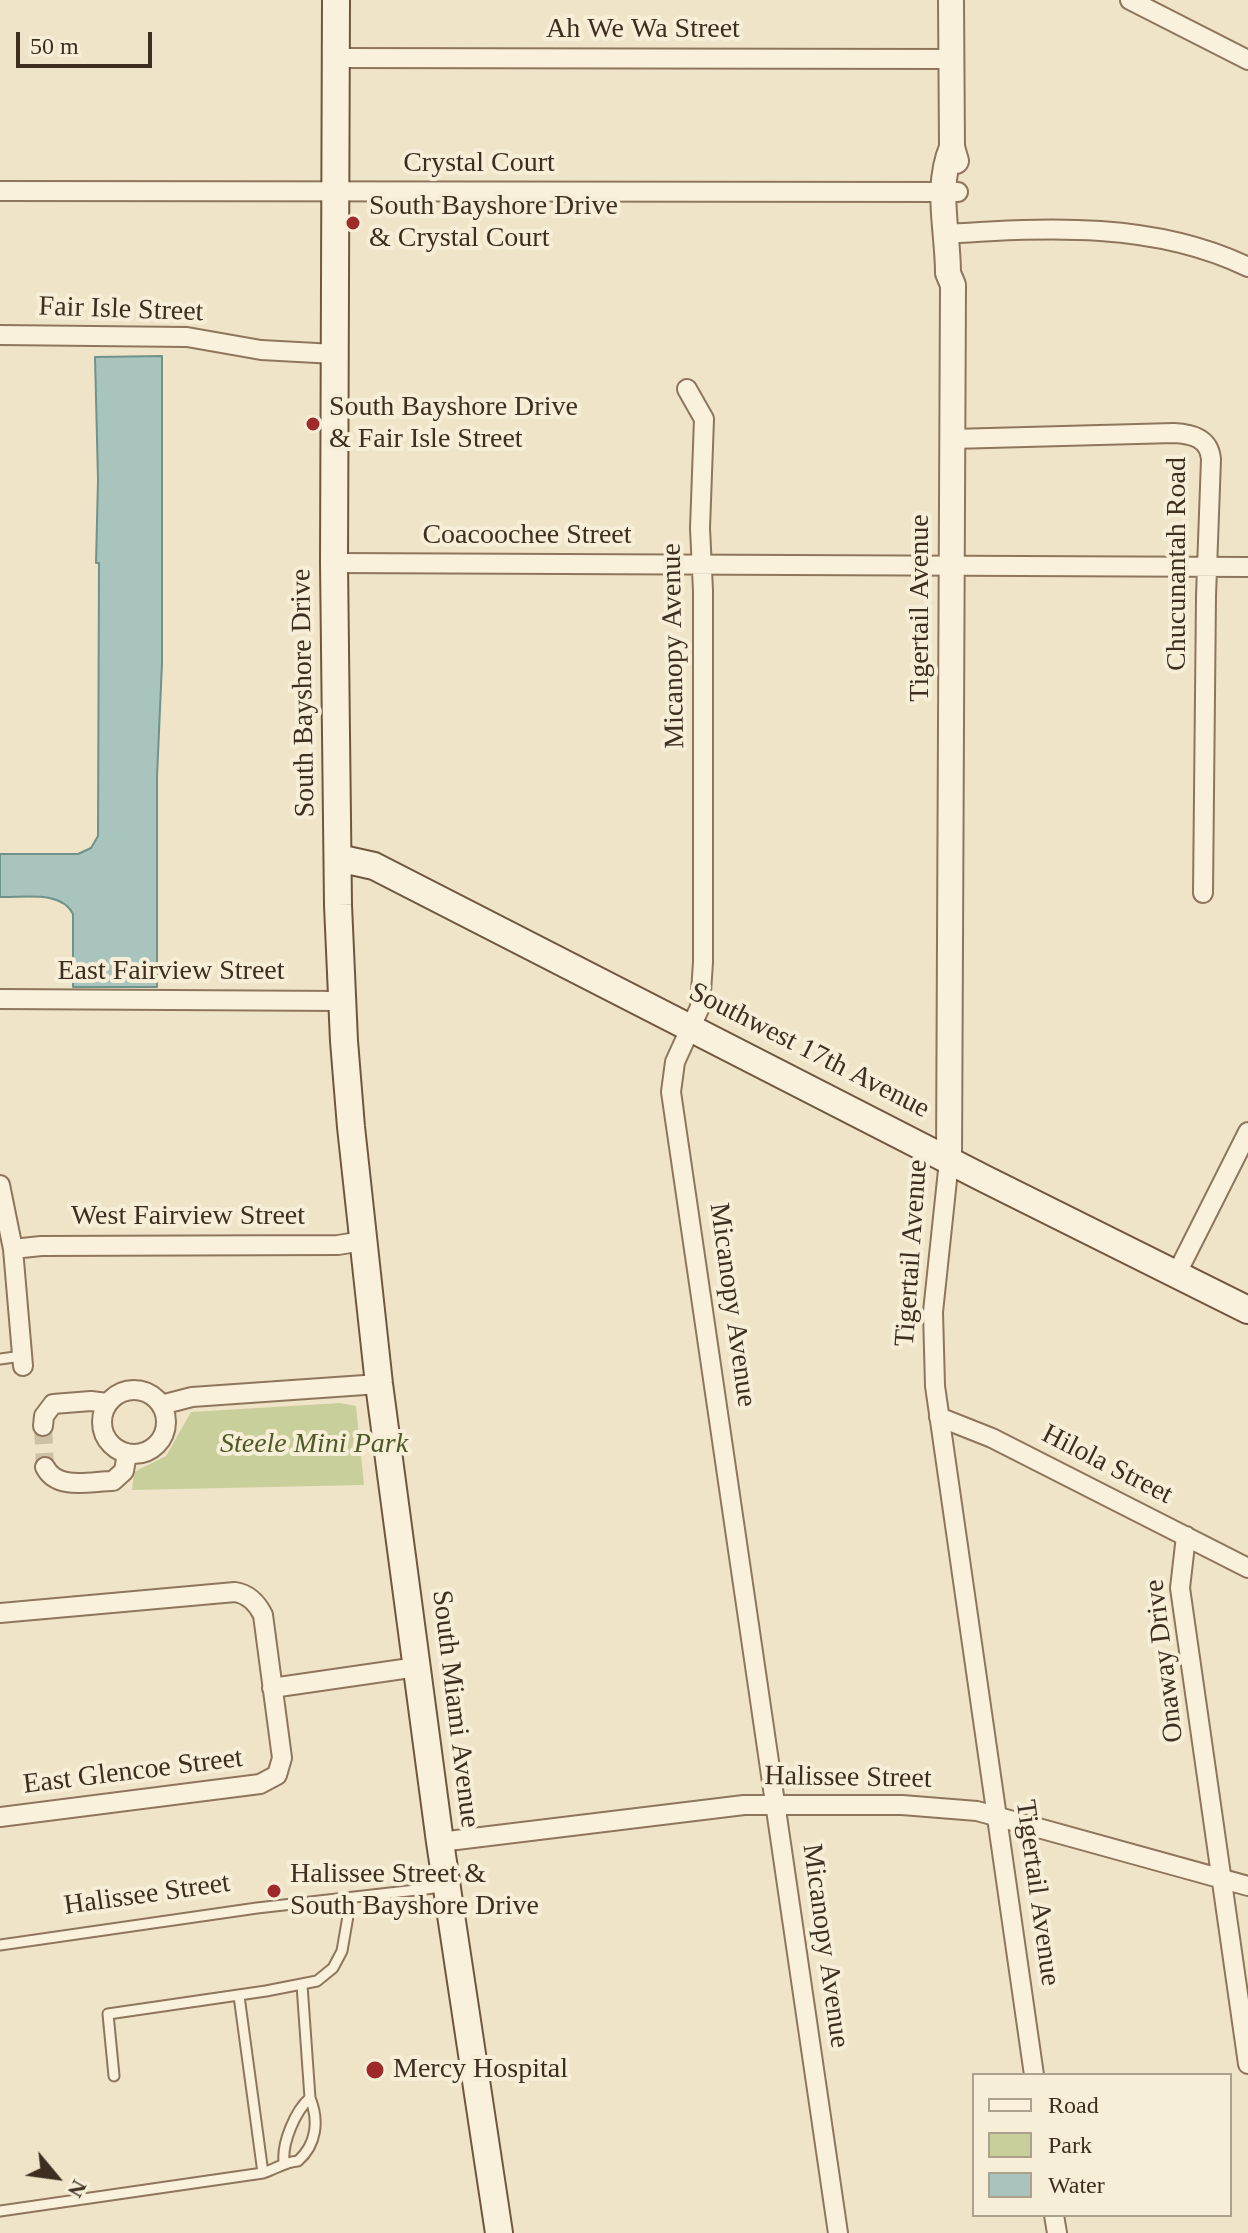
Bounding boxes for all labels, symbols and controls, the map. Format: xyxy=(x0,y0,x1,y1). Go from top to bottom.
street label: Ah We Wa Street xyxy=(546,13,740,47)
scale bar xyxy=(20,16,156,66)
text: 50 m xyxy=(30,33,79,59)
street label: Crystal Court xyxy=(403,147,555,181)
place label: South Bayshore Drive & Crystal Court xyxy=(369,190,618,256)
marker: South Bayshore Drive & Crystal Court xyxy=(344,214,362,232)
street label: Fair Isle Street xyxy=(38,290,204,330)
place label: South Bayshore Drive & Fair Isle Street xyxy=(329,391,578,457)
marker: South Bayshore Drive & Fair Isle Street xyxy=(304,415,322,433)
street label: Chucunantah Road xyxy=(1161,457,1195,671)
street label: Tigertail Avenue xyxy=(904,514,938,702)
street label: Coacoochee Street xyxy=(422,519,632,553)
street label: Micanopy Avenue xyxy=(655,543,693,749)
street label: South Bayshore Drive xyxy=(285,568,323,818)
street label: East Fairview Street xyxy=(57,955,285,989)
street label: Southwest 17th Avenue xyxy=(683,976,935,1126)
street label: Tigertail Avenue xyxy=(889,1158,935,1348)
street label: West Fairview Street xyxy=(71,1200,305,1234)
street label: Micanopy Avenue xyxy=(701,1201,763,1409)
street label: Hilola Street xyxy=(1036,1418,1178,1512)
park label: Steele Mini Park xyxy=(220,1428,408,1462)
street label: Onaway Drive xyxy=(1138,1578,1192,1744)
street label: South Miami Avenue xyxy=(424,1588,486,1830)
street label: East Glencoe Street xyxy=(21,1742,245,1802)
street label: Halissee Street xyxy=(764,1760,932,1796)
street label: Tigertail Avenue xyxy=(1007,1798,1067,1988)
street label: Micanopy Avenue xyxy=(794,1842,856,2050)
place label: Halissee Street & South Bayshore Drive xyxy=(290,1858,539,1924)
street label: Halissee Street xyxy=(62,1867,232,1923)
marker: Halissee Street & South Bayshore Drive xyxy=(265,1882,283,1900)
place label: Mercy Hospital xyxy=(393,2053,568,2087)
marker: Mercy Hospital xyxy=(364,2059,386,2081)
legend xyxy=(972,2073,1232,2217)
text: Road xyxy=(1048,2092,1099,2118)
text: Park xyxy=(1048,2132,1092,2158)
north arrow xyxy=(16,2137,96,2217)
text: Water xyxy=(1048,2172,1105,2198)
text: N xyxy=(63,2176,92,2202)

